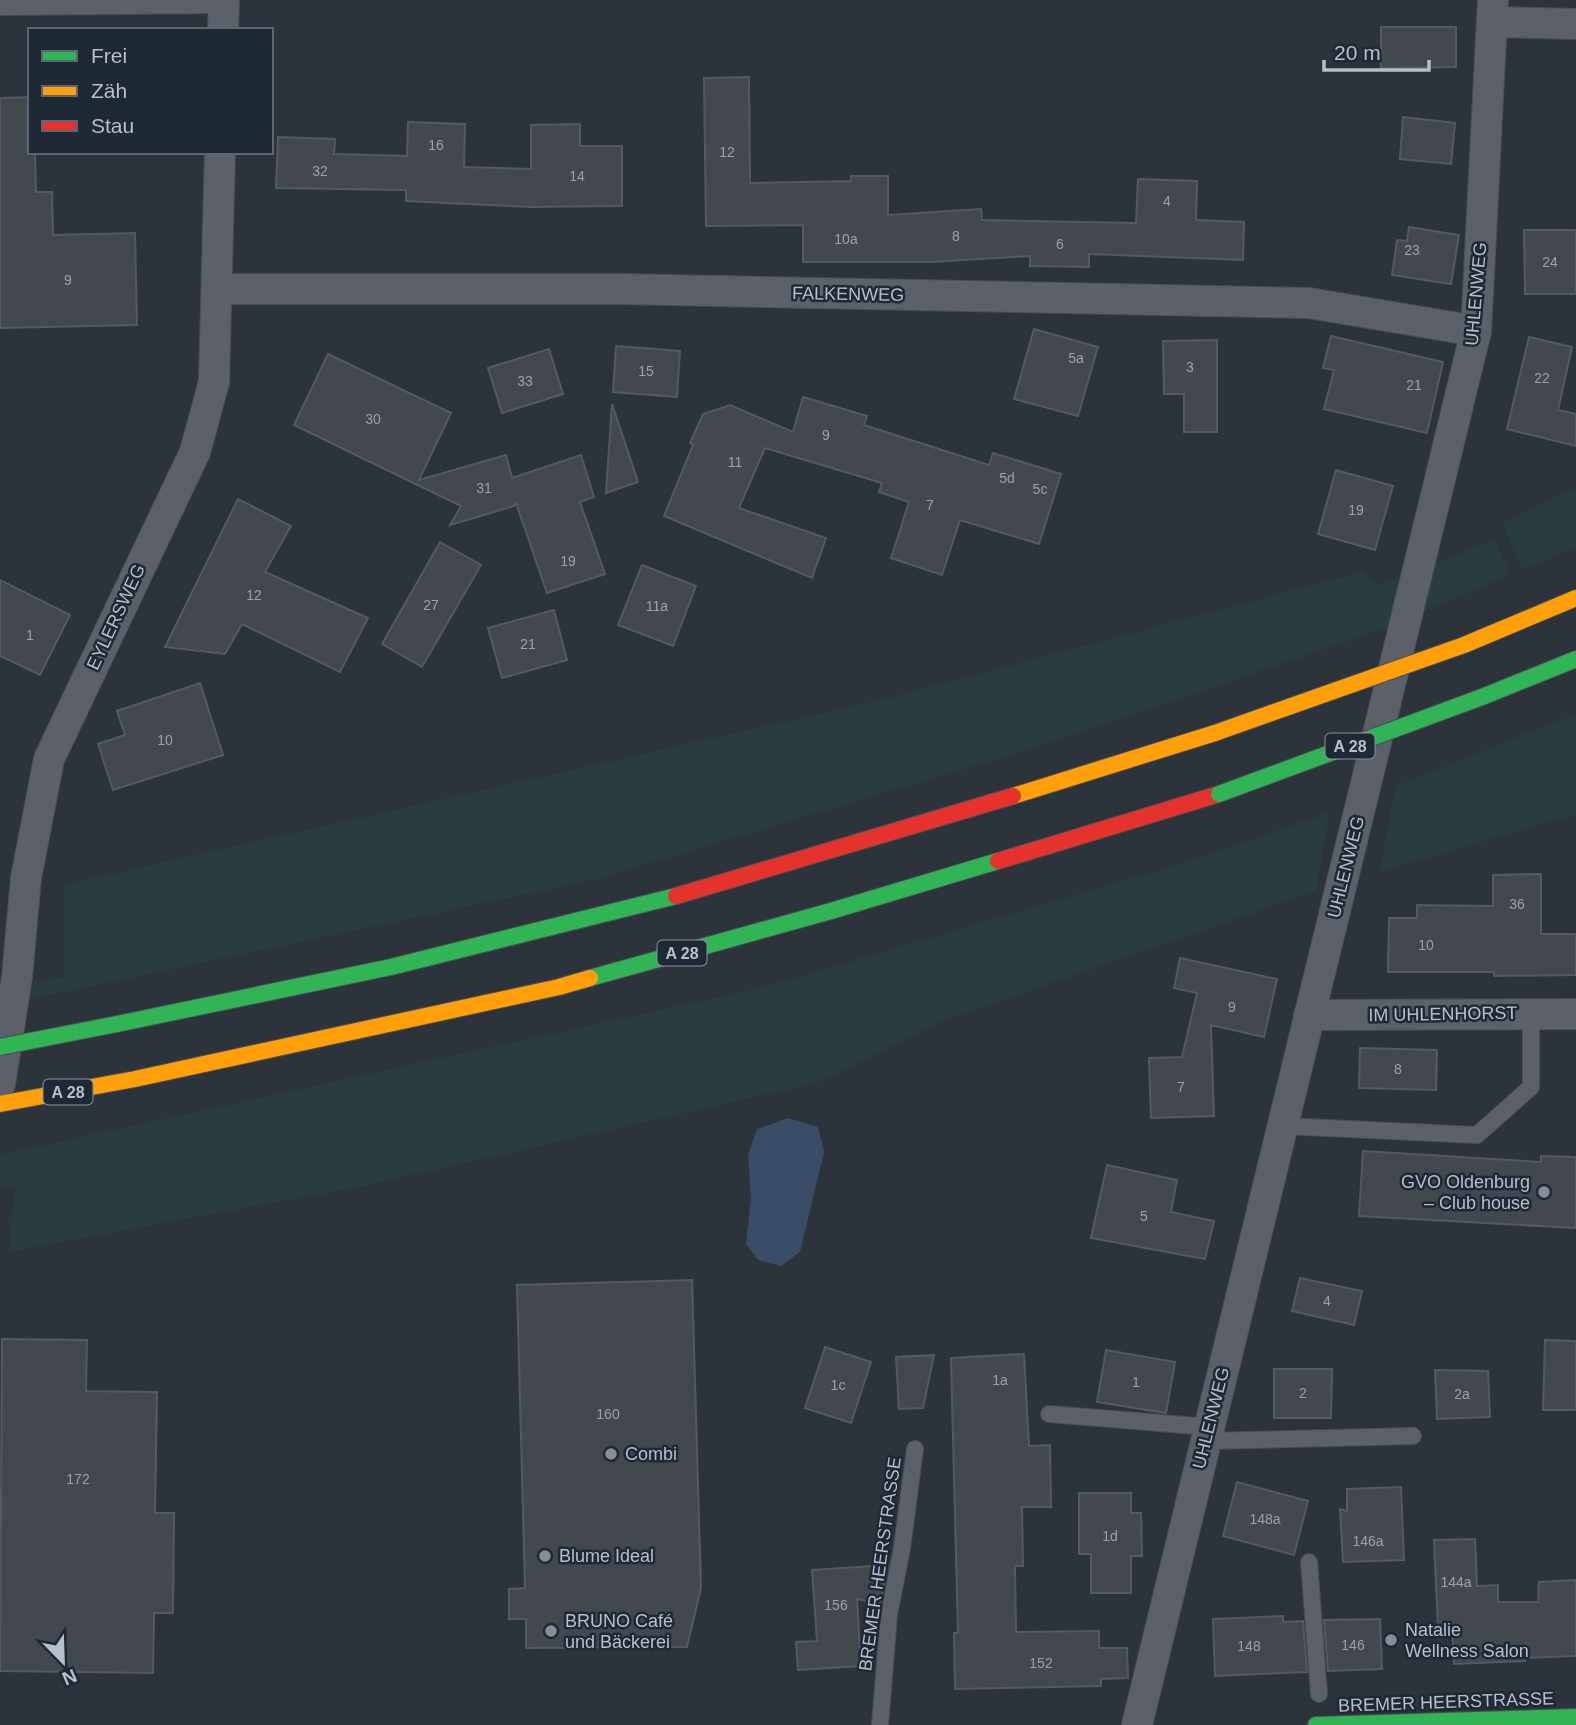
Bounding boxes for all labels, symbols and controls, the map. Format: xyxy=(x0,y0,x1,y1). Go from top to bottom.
legend xyxy=(28,28,273,154)
scale bar xyxy=(1324,28,1429,72)
text: 20 m xyxy=(1334,41,1381,64)
text: Frei xyxy=(91,44,127,67)
text: Zäh xyxy=(91,79,127,102)
text: Stau xyxy=(91,114,134,137)
house number: 16 xyxy=(428,137,444,153)
house number: 12 xyxy=(719,144,735,160)
house number: 32 xyxy=(312,163,328,179)
house number: 14 xyxy=(569,168,585,184)
house number: 4 xyxy=(1163,193,1171,209)
house number: 8 xyxy=(952,228,960,244)
house number: 10a xyxy=(834,231,858,247)
house number: 6 xyxy=(1056,236,1064,252)
street label: UHLENWEG xyxy=(1462,241,1490,347)
house number: 23 xyxy=(1404,242,1420,258)
house number: 24 xyxy=(1542,254,1558,270)
house number: 9 xyxy=(64,272,72,288)
street label: FALKENWEG xyxy=(792,283,904,305)
house number: 5a xyxy=(1068,350,1084,366)
house number: 3 xyxy=(1186,359,1194,375)
house number: 15 xyxy=(638,363,654,379)
house number: 22 xyxy=(1534,370,1550,386)
house number: 33 xyxy=(517,373,533,389)
house number: 21 xyxy=(1406,377,1422,393)
house number: 30 xyxy=(365,411,381,427)
house number: 9 xyxy=(822,427,830,443)
house number: 11 xyxy=(728,454,742,470)
house number: 5d xyxy=(999,470,1015,486)
house number: 31 xyxy=(476,480,492,496)
house number: 5c xyxy=(1033,481,1047,497)
house number: 7 xyxy=(926,497,934,513)
house number: 19 xyxy=(1348,502,1364,518)
house number: 19 xyxy=(560,553,576,569)
street label: EYLERSWEG xyxy=(83,561,149,673)
house number: 12 xyxy=(246,587,262,603)
house number: 27 xyxy=(423,597,439,613)
house number: 11a xyxy=(646,598,668,614)
house number: 1 xyxy=(26,627,34,643)
house number: 21 xyxy=(520,636,536,652)
house number: 10 xyxy=(157,732,173,748)
road number: A 28 xyxy=(1326,734,1374,758)
street label: UHLENWEG xyxy=(1324,814,1368,920)
house number: 36 xyxy=(1509,896,1525,912)
house number: 10 xyxy=(1418,937,1434,953)
road number: A 28 xyxy=(658,940,706,965)
house number: 9 xyxy=(1228,999,1236,1015)
street label: IM UHLENHORST xyxy=(1368,1003,1518,1025)
house number: 8 xyxy=(1394,1061,1402,1077)
house number: 7 xyxy=(1177,1079,1185,1095)
road number: A 28 xyxy=(43,1080,92,1104)
place label: GVO Oldenburg – Club house xyxy=(1401,1172,1530,1213)
marker: GVO Oldenburg – Club house xyxy=(1536,1184,1552,1200)
house number: 5 xyxy=(1140,1208,1148,1224)
house number: 4 xyxy=(1323,1293,1331,1309)
street label: UHLENWEG xyxy=(1189,1365,1233,1471)
house number: 1a xyxy=(992,1372,1008,1388)
house number: 1 xyxy=(1132,1374,1140,1390)
house number: 1c xyxy=(831,1377,845,1393)
house number: 2 xyxy=(1299,1385,1307,1401)
house number: 2a xyxy=(1454,1386,1470,1402)
house number: 160 xyxy=(596,1406,620,1422)
place label: Combi xyxy=(625,1444,677,1464)
marker: Combi xyxy=(603,1446,619,1462)
street label: BREMER HEERSTRASSE xyxy=(855,1456,905,1672)
house number: 172 xyxy=(66,1471,90,1487)
house number: 148a xyxy=(1249,1511,1281,1527)
house number: 1d xyxy=(1102,1528,1118,1544)
house number: 146a xyxy=(1352,1533,1384,1549)
place label: Blume Ideal xyxy=(559,1546,654,1566)
marker: Blume Ideal xyxy=(537,1548,553,1564)
house number: 144a xyxy=(1440,1574,1472,1590)
house number: 156 xyxy=(824,1597,848,1613)
place label: BRUNO Café und Bäckerei xyxy=(565,1611,673,1652)
place label: Natalie Wellness Salon xyxy=(1405,1620,1529,1661)
marker: BRUNO Café und Bäckerei xyxy=(543,1623,559,1639)
north arrow xyxy=(28,1627,98,1697)
marker: Natalie Wellness Salon xyxy=(1383,1632,1399,1648)
house number: 146 xyxy=(1341,1637,1365,1653)
house number: 148 xyxy=(1237,1638,1261,1654)
house number: 152 xyxy=(1029,1655,1053,1671)
text: N xyxy=(59,1665,80,1690)
street label: BREMER HEERSTRASSE xyxy=(1338,1688,1554,1716)

